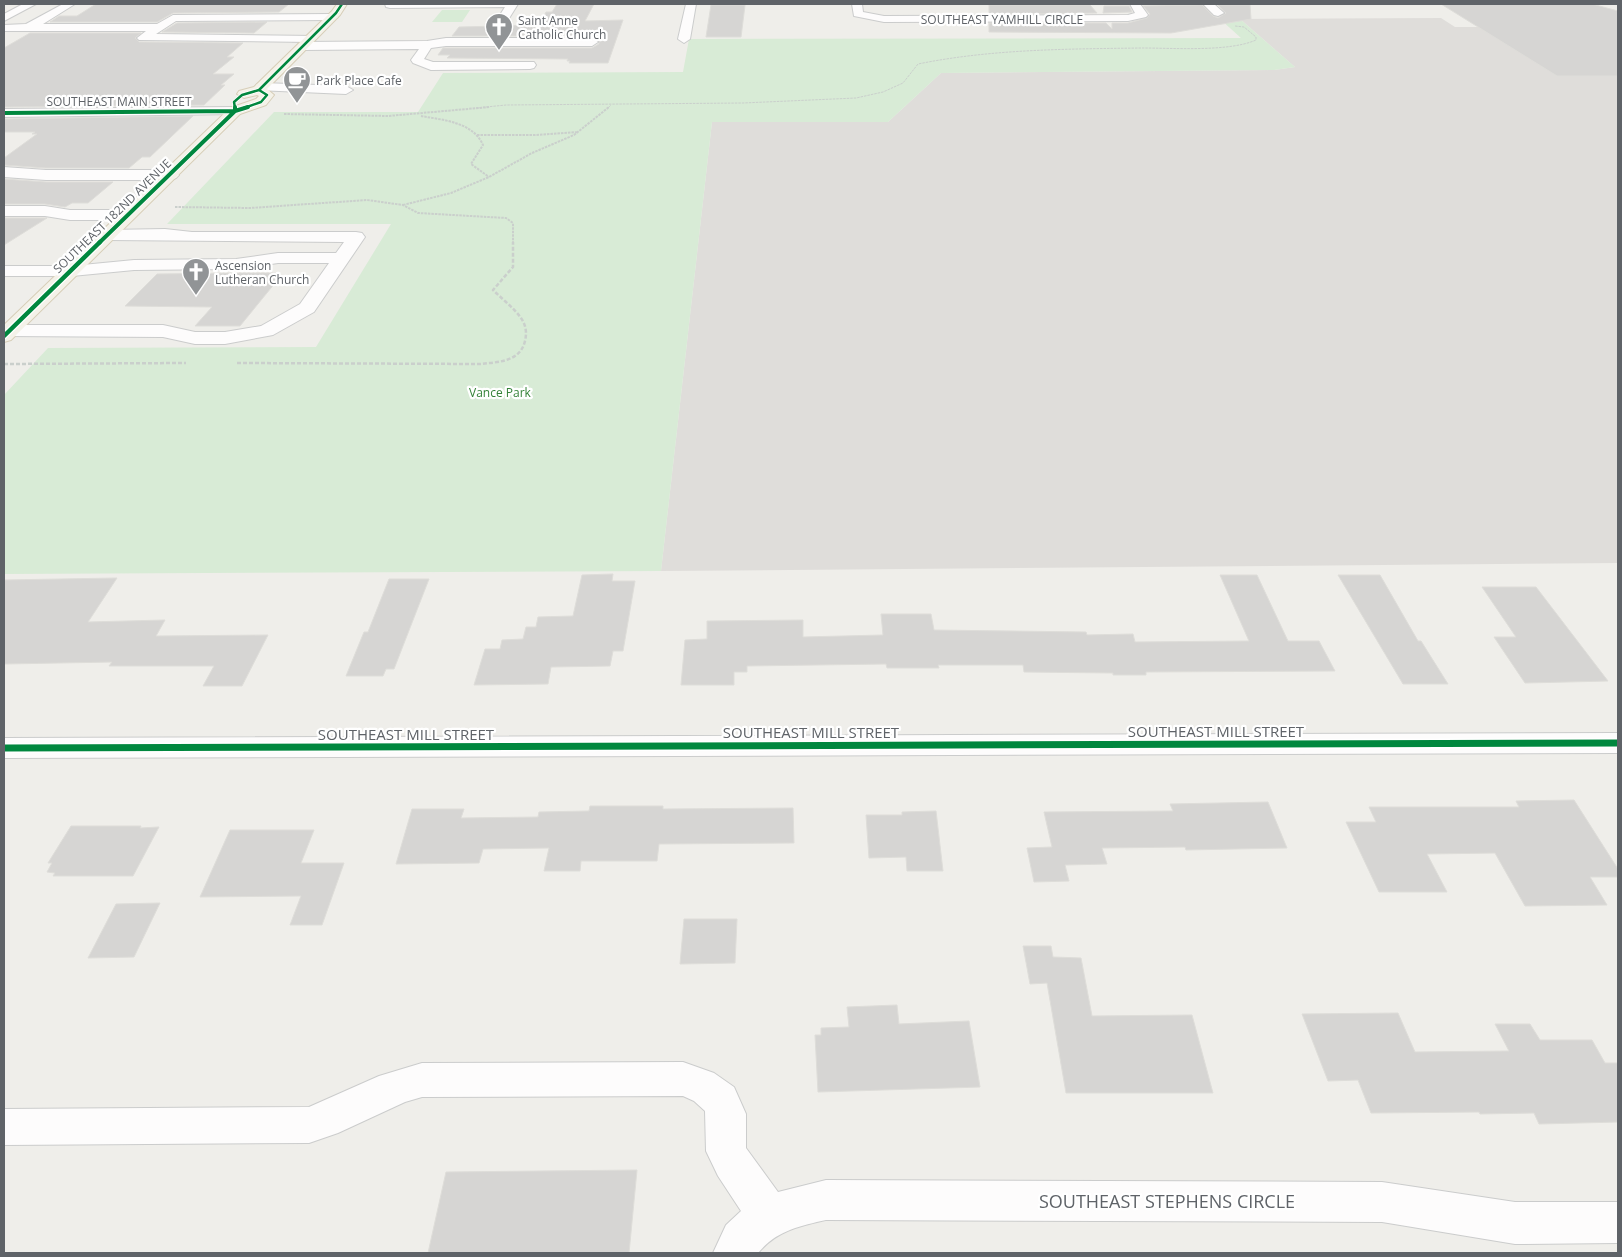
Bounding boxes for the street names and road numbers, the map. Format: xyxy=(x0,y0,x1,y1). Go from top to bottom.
street label: SOUTHEAST YAMHILL CIRCLE xyxy=(921,11,1083,28)
street label: SOUTHEAST MAIN STREET xyxy=(46,93,192,110)
street label: SOUTHEAST 182ND AVENUE xyxy=(49,155,175,277)
street label: SOUTHEAST MILL STREET xyxy=(1128,721,1305,741)
street label: SOUTHEAST MILL STREET xyxy=(723,722,900,742)
street label: SOUTHEAST MILL STREET xyxy=(318,724,495,744)
street label: SOUTHEAST STEPHENS CIRCLE xyxy=(1039,1189,1295,1213)

